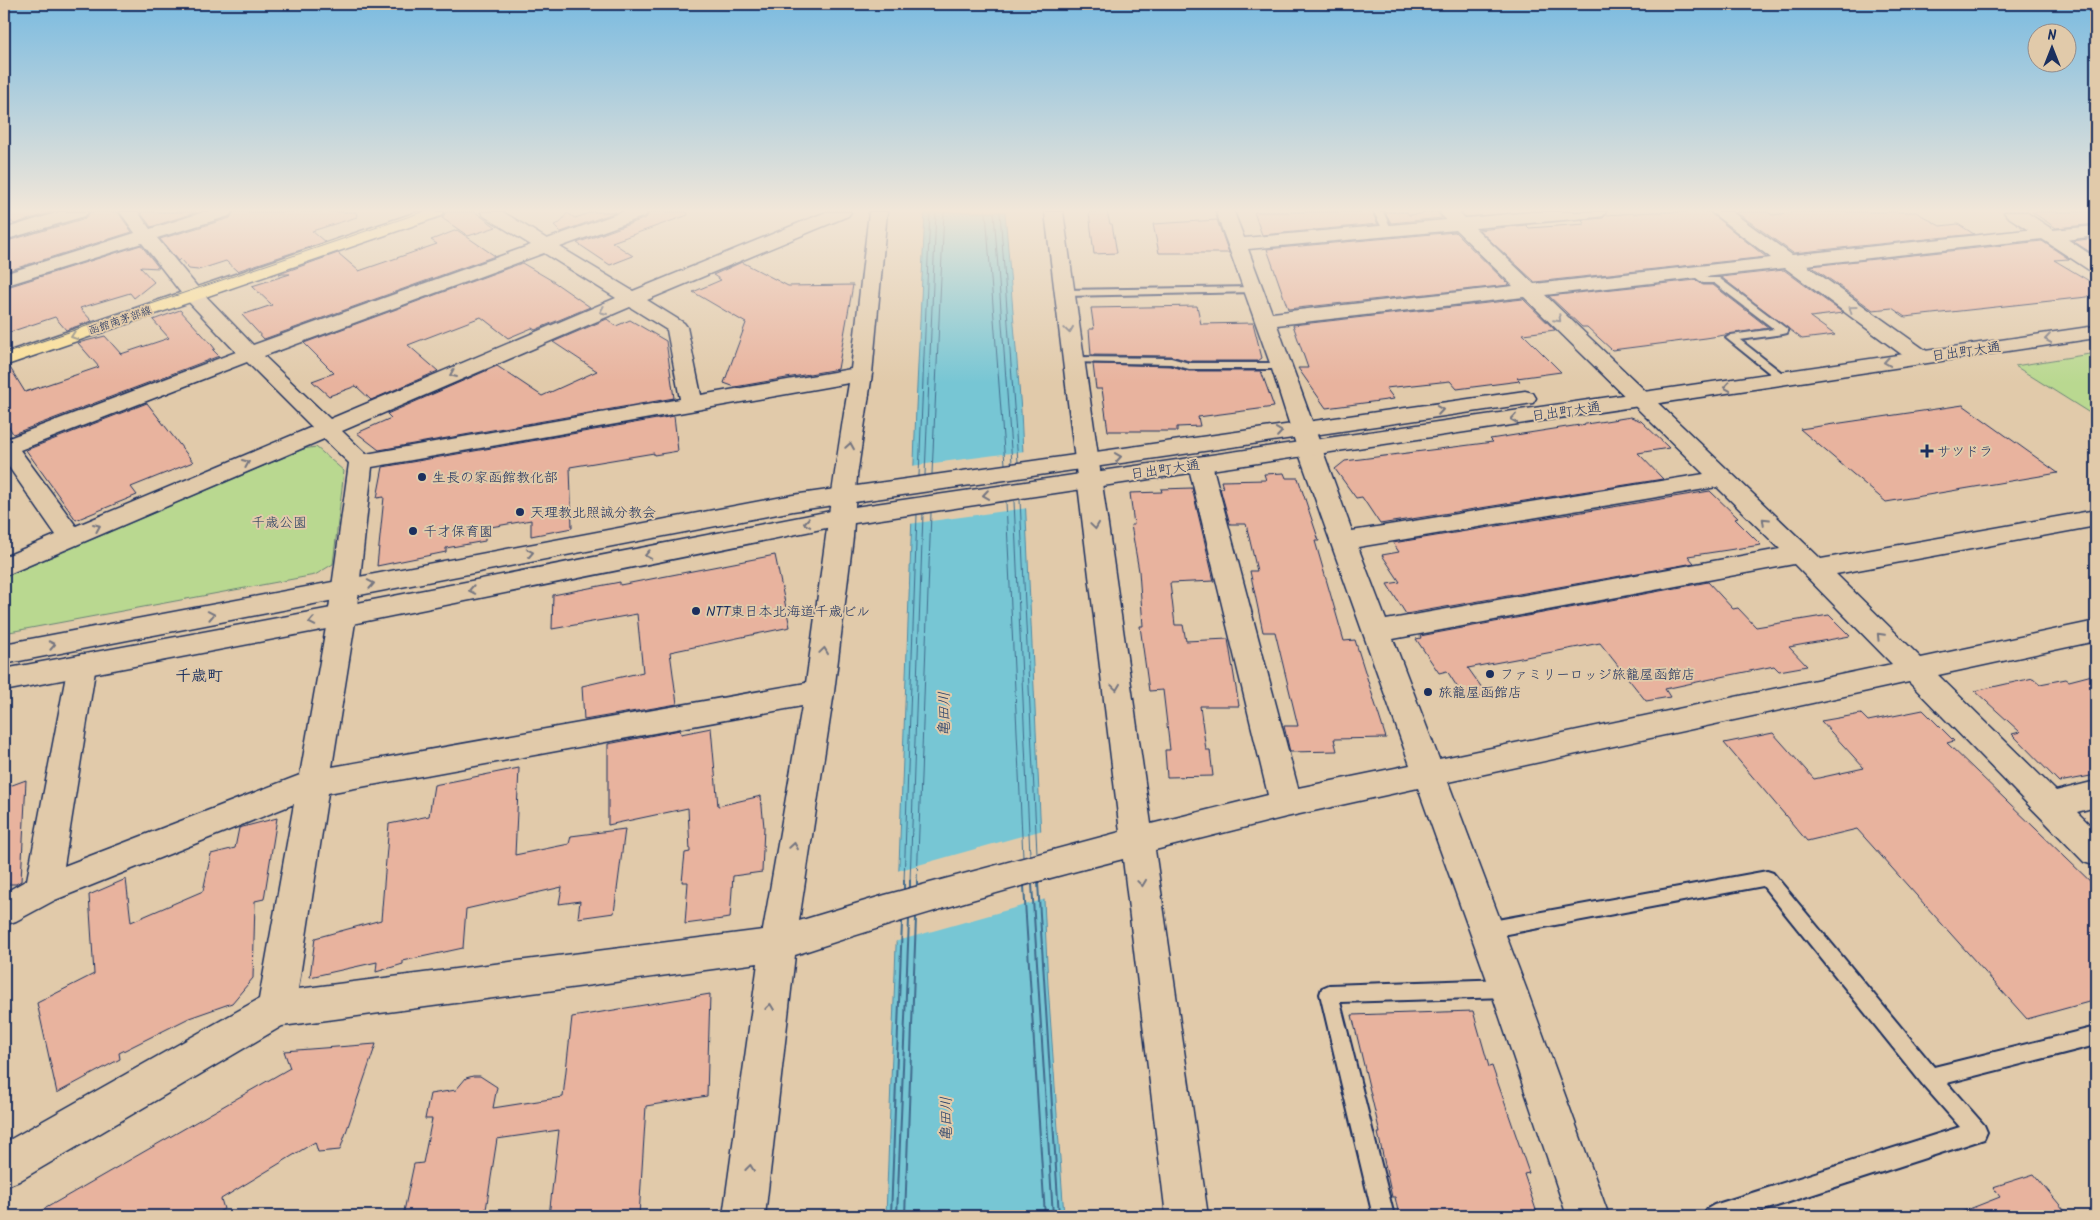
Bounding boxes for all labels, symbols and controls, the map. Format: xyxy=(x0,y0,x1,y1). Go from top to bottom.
north arrow xyxy=(2028,22,2078,72)
text: N xyxy=(2048,25,2057,47)
street label: 函館南茅部線 xyxy=(86,302,154,340)
one-way arrow xyxy=(599,305,608,315)
one-way arrow xyxy=(1848,306,1858,315)
one-way arrow xyxy=(1553,313,1562,322)
one-way arrow xyxy=(1064,326,1074,334)
one-way arrow xyxy=(71,330,79,340)
one-way arrow xyxy=(2044,333,2052,343)
street label: 日出町大通 xyxy=(1930,336,2002,368)
one-way arrow xyxy=(1883,357,1892,367)
one-way arrow xyxy=(449,368,458,379)
one-way arrow xyxy=(1722,381,1730,392)
street label: 日出町大通 xyxy=(1530,396,1602,428)
one-way arrow xyxy=(1435,405,1444,415)
one-way arrow xyxy=(1510,413,1518,423)
one-way arrow xyxy=(1275,427,1283,438)
place label: サツドラ xyxy=(1937,441,1993,463)
one-way arrow xyxy=(844,442,855,450)
marker: サツドラ xyxy=(1921,445,1933,457)
one-way arrow xyxy=(1114,452,1122,462)
street label: 日出町大通 xyxy=(1129,454,1201,486)
one-way arrow xyxy=(241,458,250,469)
place label: 生長の家函館教化部 xyxy=(432,467,558,489)
marker: 生長の家函館教化部 xyxy=(416,471,428,483)
one-way arrow xyxy=(982,489,990,500)
place label: 天理教北照誠分教会 xyxy=(530,502,656,524)
marker: 天理教北照誠分教会 xyxy=(514,506,526,518)
park label: 千歳公園 xyxy=(251,512,307,534)
one-way arrow xyxy=(803,517,812,527)
one-way arrow xyxy=(1762,517,1771,526)
place label: 千才保育園 xyxy=(423,521,493,543)
one-way arrow xyxy=(92,522,101,533)
one-way arrow xyxy=(1089,522,1100,530)
marker: 千才保育園 xyxy=(407,525,419,537)
one-way arrow xyxy=(526,549,535,559)
one-way arrow xyxy=(643,549,652,559)
one-way arrow xyxy=(367,580,375,590)
one-way arrow xyxy=(467,585,476,595)
place label: NTT東日本北海道千歳ビル xyxy=(706,601,870,623)
marker: NTT東日本北海道千歳ビル xyxy=(690,605,702,617)
one-way arrow xyxy=(207,610,216,620)
one-way arrow xyxy=(308,616,317,627)
one-way arrow xyxy=(1877,632,1886,641)
one-way arrow xyxy=(47,640,56,651)
one-way arrow xyxy=(819,646,829,655)
district label: 千歳町 xyxy=(175,664,223,689)
place label: ファミリーロッジ旅籠屋函館店 xyxy=(1500,664,1695,686)
marker: ファミリーロッジ旅籠屋函館店 xyxy=(1484,668,1496,680)
place label: 旅籠屋函館店 xyxy=(1438,682,1522,704)
one-way arrow xyxy=(1110,683,1121,691)
marker: 旅籠屋函館店 xyxy=(1422,686,1434,698)
water label: 亀田川 xyxy=(933,691,957,737)
one-way arrow xyxy=(788,842,799,850)
one-way arrow xyxy=(1136,879,1147,887)
one-way arrow xyxy=(764,1002,775,1010)
water label: 亀田川 xyxy=(935,1096,959,1142)
one-way arrow xyxy=(744,1164,755,1172)

